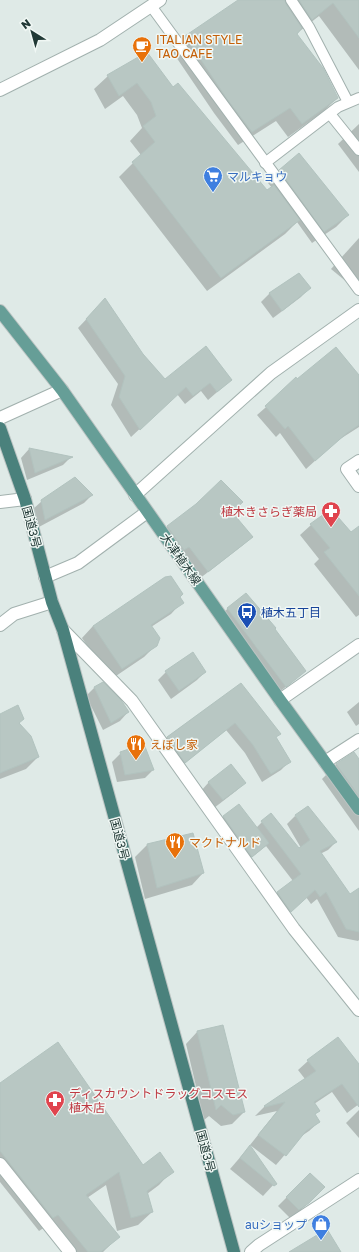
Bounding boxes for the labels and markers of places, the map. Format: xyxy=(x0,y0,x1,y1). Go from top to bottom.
place label: ITALIAN STYLE TAO CAFE xyxy=(156,32,242,61)
cafe icon: ITALIAN STYLE TAO CAFE xyxy=(131,35,153,63)
supermarket icon: マルキョウ xyxy=(202,165,224,193)
place label: マルキョウ xyxy=(227,169,287,184)
pharmacy icon: 植木きさらぎ薬局 xyxy=(320,500,342,528)
place label: 植木きさらぎ薬局 xyxy=(221,504,317,519)
bus stop icon: 植木五丁目 xyxy=(236,601,258,629)
place label: 植木五丁目 xyxy=(261,605,321,620)
restaurant icon: えぼし家 xyxy=(125,733,147,761)
place label: えぼし家 xyxy=(150,737,198,752)
restaurant icon: マクドナルド xyxy=(164,831,186,859)
place label: マクドナルド xyxy=(189,835,261,850)
place label: ディスカウントドラッグコスモス 植木店 xyxy=(69,1086,248,1115)
pharmacy icon: ディスカウントドラッグコスモス 植木店 xyxy=(44,1089,66,1117)
shop icon: auショップ xyxy=(310,1213,332,1241)
place label: auショップ xyxy=(245,1217,307,1232)

